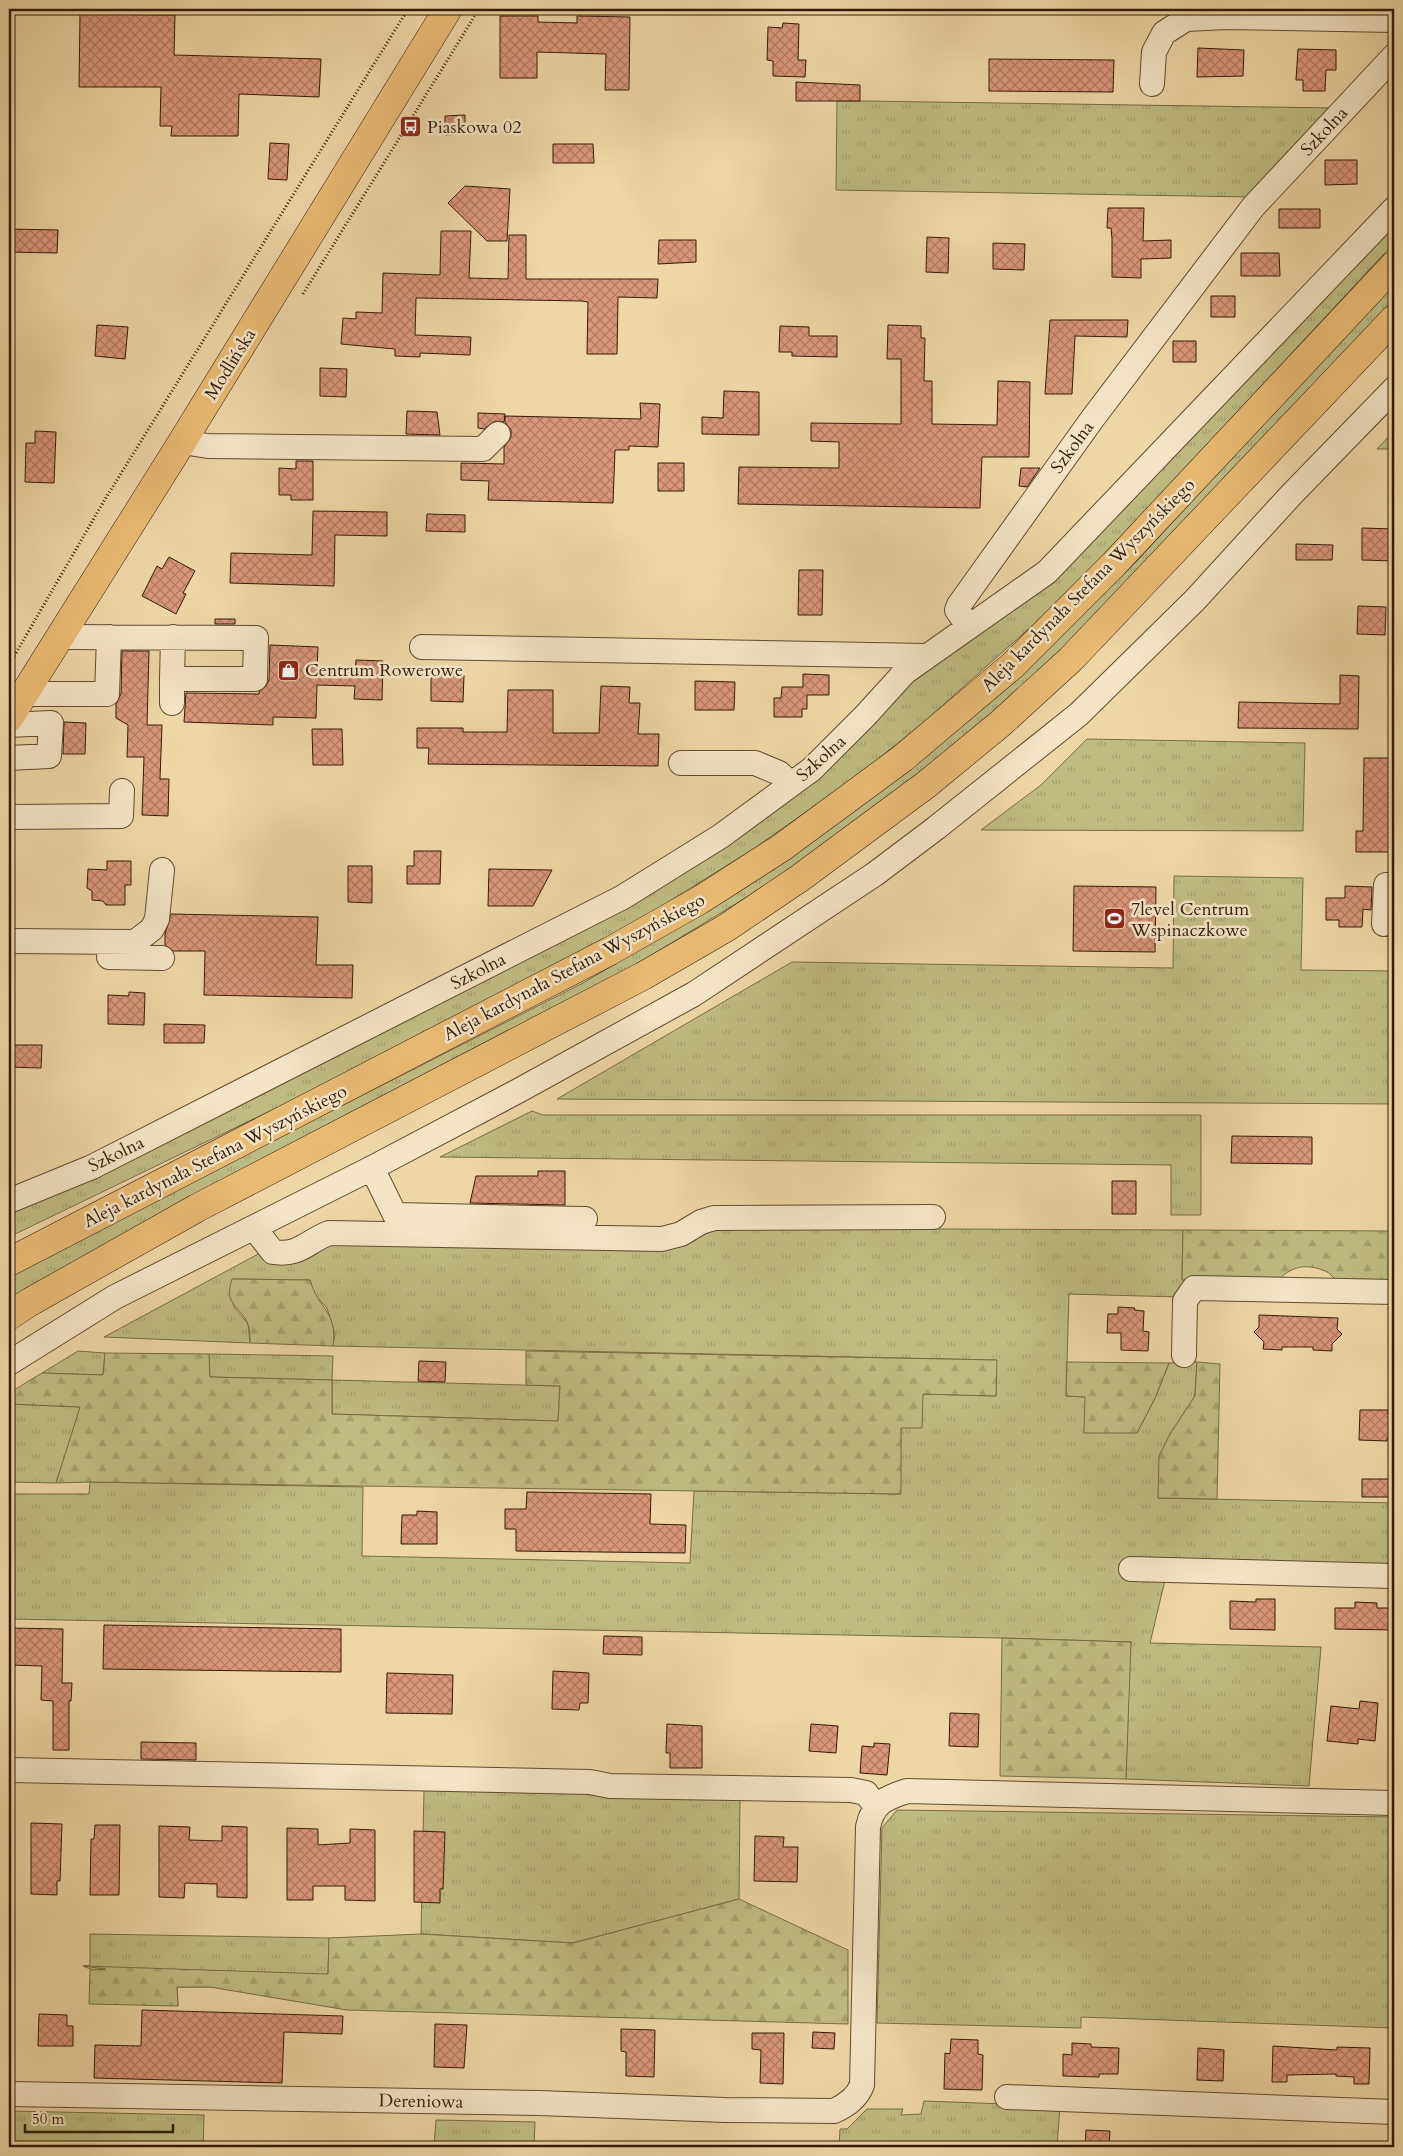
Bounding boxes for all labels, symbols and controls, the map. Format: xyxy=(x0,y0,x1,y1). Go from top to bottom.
street label: Szkolna xyxy=(1295,101,1354,161)
bus stop icon: Piaskowa 02 xyxy=(399,115,423,139)
place label: Piaskowa 02 xyxy=(427,115,521,140)
street label: Modlińska xyxy=(199,324,262,405)
street label: Szkolna xyxy=(1045,416,1100,479)
street label: Aleja kardynała Stefana Wyszyńskiego xyxy=(976,473,1201,698)
shop icon: Centrum Rowerowe xyxy=(277,658,301,682)
place label: Centrum Rowerowe xyxy=(305,658,463,683)
street label: Szkolna xyxy=(791,729,852,787)
street label: Aleja kardynała Stefana Wyszyńskiego xyxy=(439,888,710,1047)
place label: 7level Centrum Wspinaczkowe xyxy=(1130,897,1250,943)
sports icon: 7level Centrum Wspinaczkowe xyxy=(1103,907,1127,931)
street label: Szkolna xyxy=(446,947,510,996)
street label: Aleja kardynała Stefana Wyszyńskiego xyxy=(79,1079,352,1234)
street label: Szkolna xyxy=(84,1130,148,1179)
street label: Dereniowa xyxy=(378,2088,464,2115)
scale bar xyxy=(25,2101,172,2133)
text: 50 m xyxy=(32,2109,64,2129)

